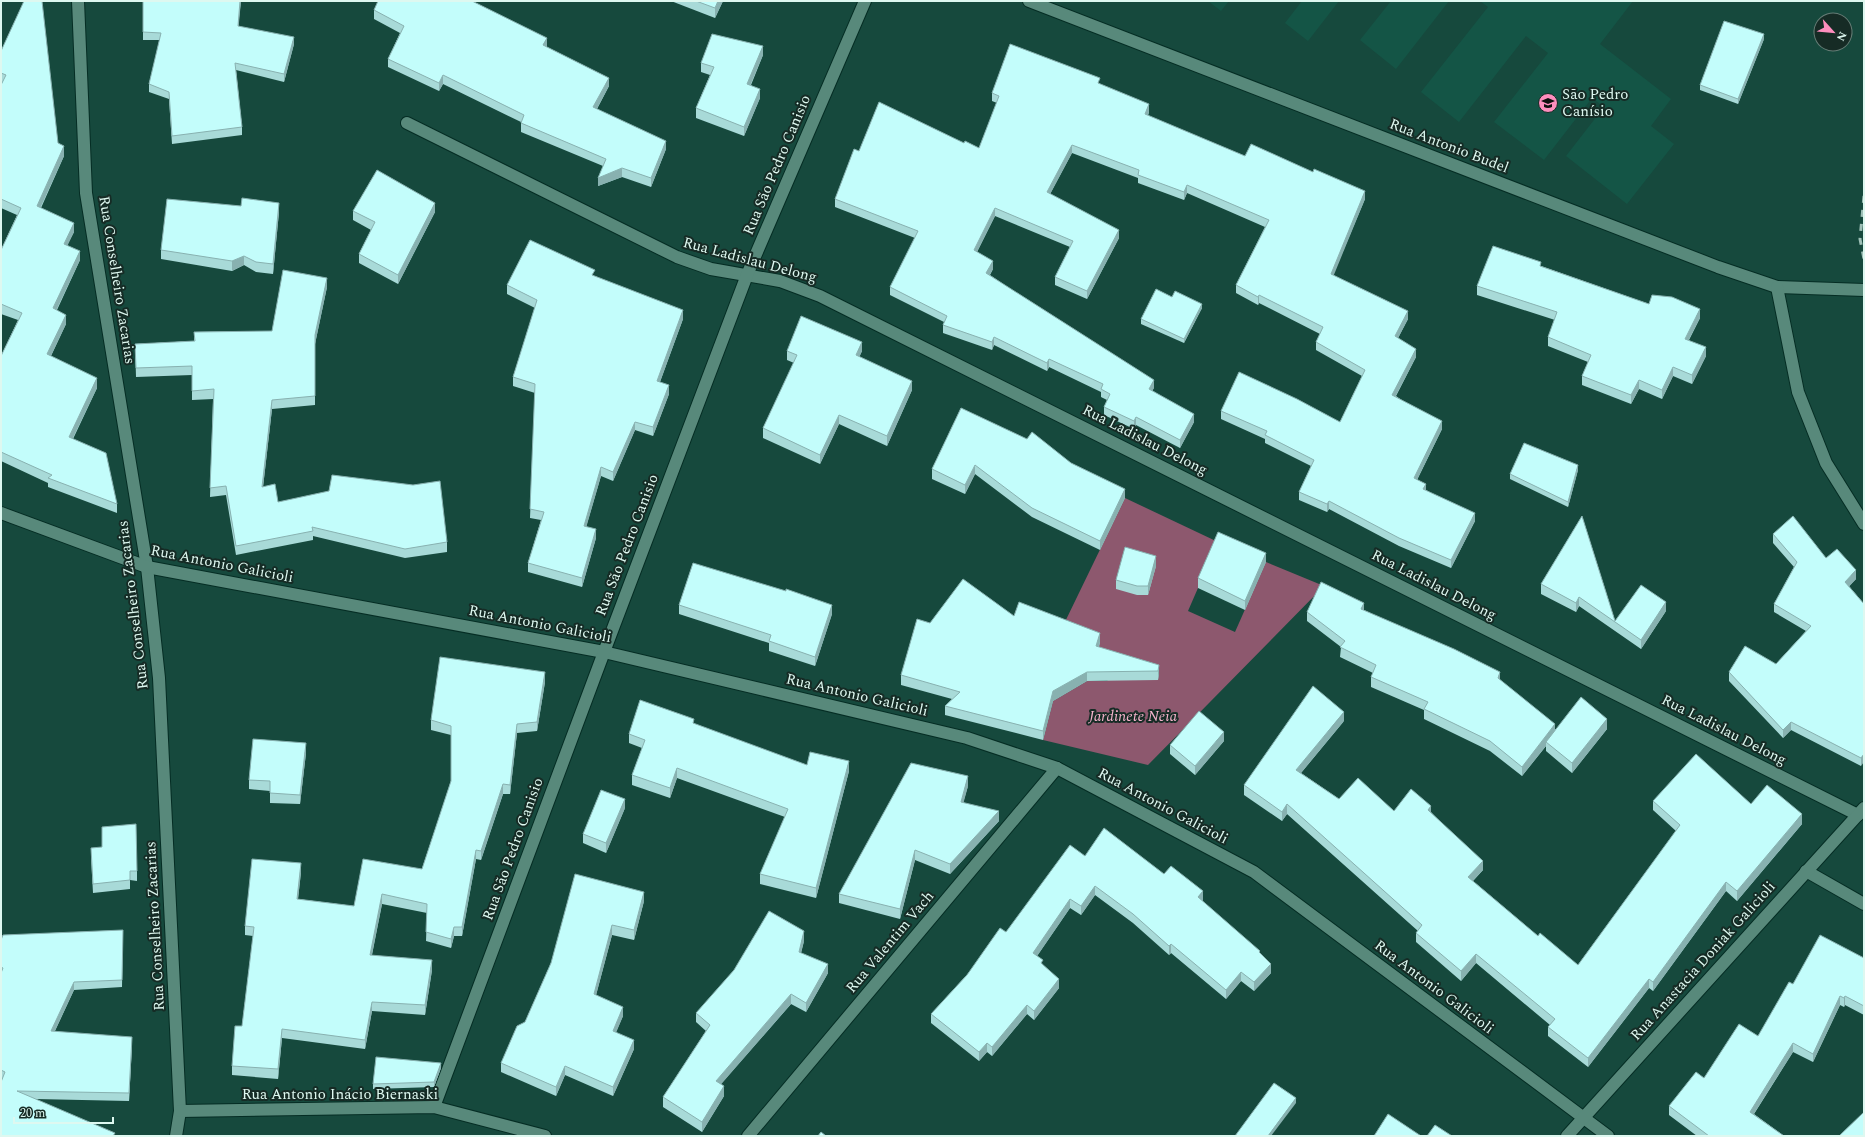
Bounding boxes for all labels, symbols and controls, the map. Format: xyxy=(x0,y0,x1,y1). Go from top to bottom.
north arrow xyxy=(1813,12,1853,52)
text: N xyxy=(1832,28,1851,44)
place label: São Pedro Canísio xyxy=(1562,83,1628,123)
street label: Rua São Pedro Canisio xyxy=(737,91,817,239)
school or university icon: São Pedro Canísio xyxy=(1537,92,1559,114)
street label: Rua Antonio Budel xyxy=(1386,113,1512,179)
street label: Rua Conselheiro Zacarias xyxy=(92,194,142,366)
street label: Rua Ladislau Delong xyxy=(680,231,820,289)
street label: Rua Ladislau Delong xyxy=(1078,398,1212,482)
street label: Rua São Pedro Canisio xyxy=(589,471,665,619)
street label: Rua Conselheiro Zacarias xyxy=(111,519,155,691)
street label: Rua Antonio Galicioli xyxy=(149,539,295,589)
street label: Rua Ladislau Delong xyxy=(1367,543,1501,627)
street label: Rua Antonio Galicioli xyxy=(467,599,613,649)
street label: Rua Antonio Galicioli xyxy=(784,667,930,723)
street label: Rua Ladislau Delong xyxy=(1657,688,1791,772)
park label: Jardinete Neia xyxy=(1088,705,1178,728)
street label: Rua Antonio Galicioli xyxy=(1094,762,1232,850)
street label: Rua São Pedro Canisio xyxy=(476,774,550,924)
street label: Rua Conselheiro Zacarias xyxy=(139,841,171,1011)
street label: Rua Anastacia Doniak Galicioli xyxy=(1625,876,1781,1046)
street label: Rua Valentim Vach xyxy=(840,885,940,998)
street label: Rua Antonio Galicioli xyxy=(1369,934,1499,1040)
street label: Rua Antonio Inácio Biernaski xyxy=(242,1083,438,1106)
scale bar xyxy=(14,1099,113,1125)
text: 20 m xyxy=(20,1104,45,1123)

